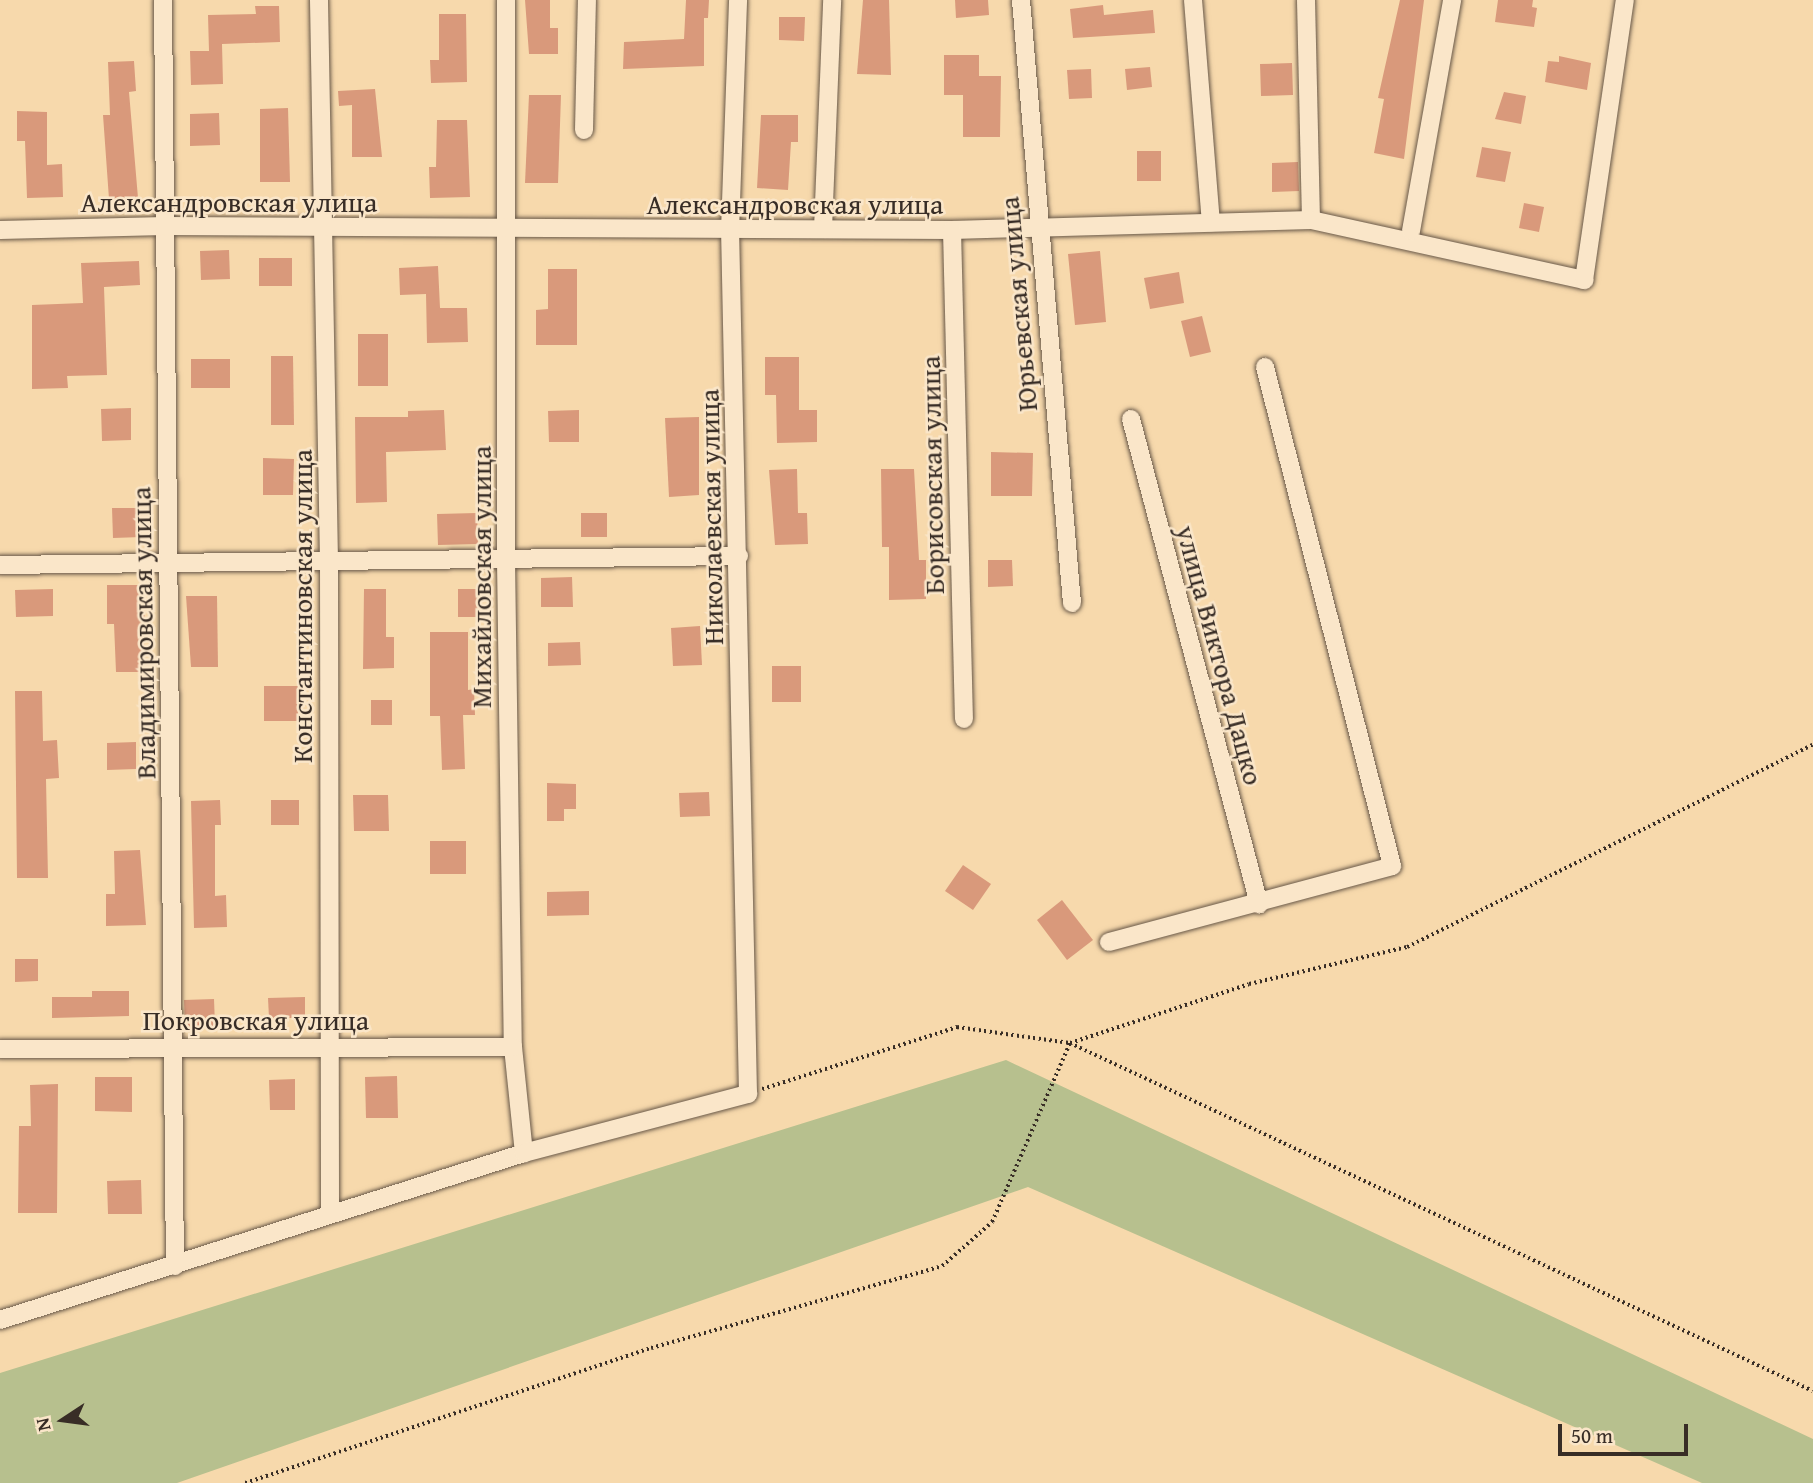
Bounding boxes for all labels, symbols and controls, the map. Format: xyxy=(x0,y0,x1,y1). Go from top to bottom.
street label: Александровская улица xyxy=(81,185,377,219)
street label: Александровская улица xyxy=(647,187,943,221)
street label: Юрьевская улица xyxy=(992,195,1044,413)
street label: Борисовская улица xyxy=(913,355,951,595)
street label: Николаевская улица xyxy=(692,389,730,645)
street label: Михайловская улица xyxy=(464,446,498,708)
street label: Константиновская улица xyxy=(285,449,319,763)
street label: Владимировская улица xyxy=(124,486,162,780)
street label: улица Виктора Дацко xyxy=(1169,521,1271,789)
street label: Покровская улица xyxy=(143,1003,369,1037)
north arrow xyxy=(28,1385,98,1455)
scale bar xyxy=(1561,1410,1690,1454)
text: N xyxy=(27,1415,58,1434)
text: 50 m xyxy=(1571,1420,1613,1451)

